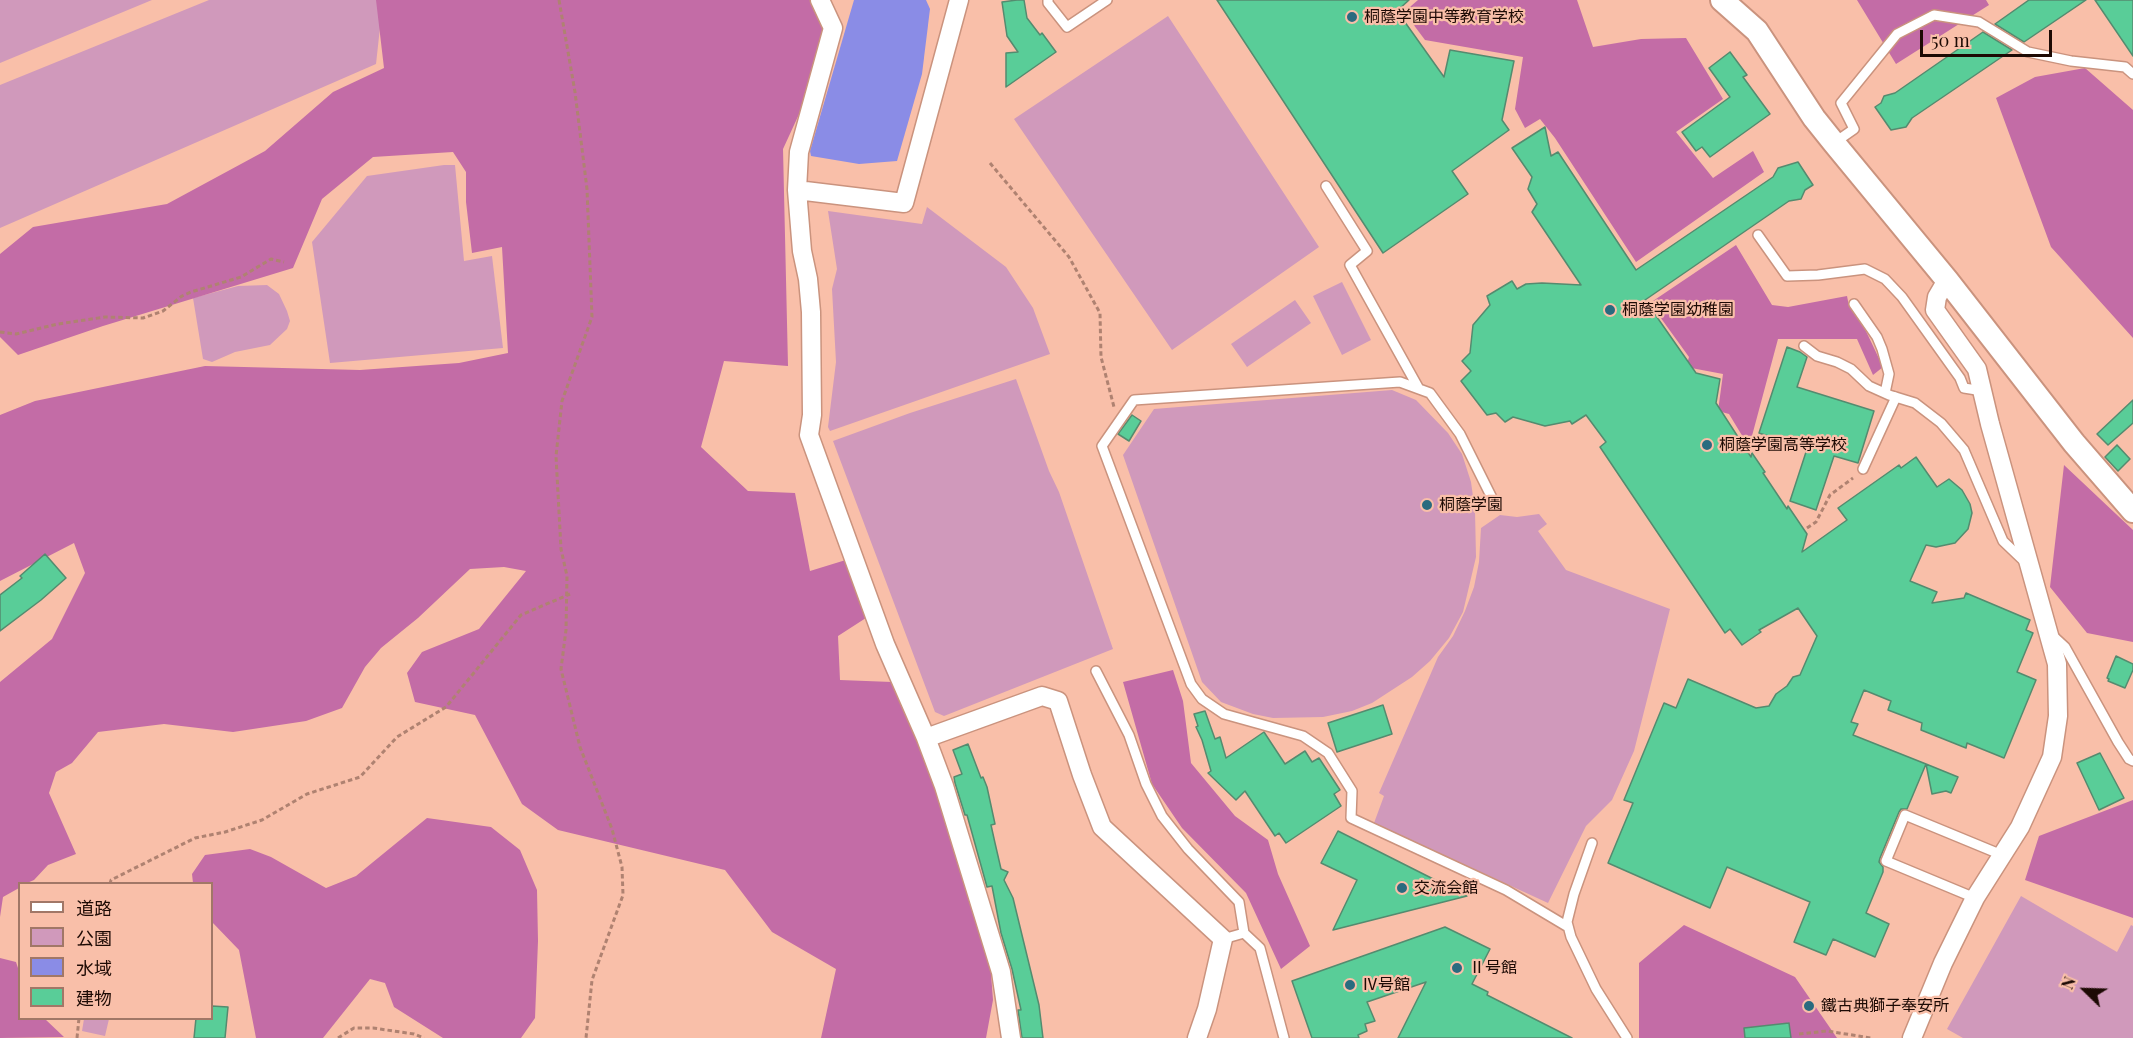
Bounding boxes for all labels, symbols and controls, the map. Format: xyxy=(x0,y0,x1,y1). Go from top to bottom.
place label: 桐蔭学園中等教育学校 xyxy=(1364,7,1524,27)
marker: 桐蔭学園中等教育学校 xyxy=(1345,10,1359,24)
scale bar xyxy=(1923,18,2055,56)
text: 50 m xyxy=(1931,28,1970,52)
place label: 桐蔭学園幼稚園 xyxy=(1622,300,1734,320)
marker: 桐蔭学園幼稚園 xyxy=(1603,303,1617,317)
place label: 桐蔭学園高等学校 xyxy=(1719,435,1847,455)
marker: 桐蔭学園高等学校 xyxy=(1700,438,1714,452)
place label: 桐蔭学園 xyxy=(1439,495,1503,515)
marker: 桐蔭学園 xyxy=(1420,498,1434,512)
place label: 交流会館 xyxy=(1414,878,1478,898)
marker: 交流会館 xyxy=(1395,881,1409,895)
legend xyxy=(18,882,213,1020)
text: 道路 xyxy=(76,896,112,920)
text: 公園 xyxy=(76,926,112,950)
text: 水域 xyxy=(76,956,112,980)
place label: Ⅱ号館 xyxy=(1469,958,1517,978)
north arrow xyxy=(2055,960,2115,1020)
marker: Ⅱ号館 xyxy=(1450,961,1464,975)
text: N xyxy=(2056,973,2080,992)
place label: Ⅳ号館 xyxy=(1362,975,1410,995)
marker: Ⅳ号館 xyxy=(1343,978,1357,992)
text: 建物 xyxy=(76,986,112,1010)
place label: 鐵古典獅子奉安所 xyxy=(1821,996,1949,1016)
marker: 鐵古典獅子奉安所 xyxy=(1802,999,1816,1013)

